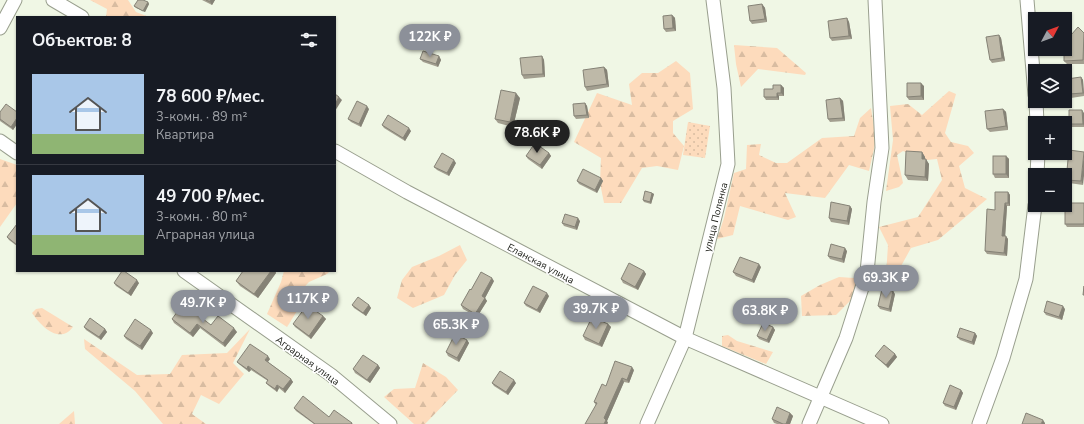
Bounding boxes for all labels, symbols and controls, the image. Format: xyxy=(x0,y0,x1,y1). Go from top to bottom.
north arrow xyxy=(1028,12,1072,56)
map controls xyxy=(1028,12,1072,212)
pin: 122K ₽ xyxy=(397,24,463,58)
text: 122K ₽ xyxy=(408,28,452,46)
text: Объектов: 8 xyxy=(32,29,132,52)
icon: filters xyxy=(298,29,320,51)
button: layers xyxy=(1028,64,1072,108)
text: 78 600 ₽/мес. xyxy=(156,85,264,108)
icon: home xyxy=(64,90,112,138)
text: 3-комн. · 89 m² xyxy=(156,108,247,126)
button: + xyxy=(1028,116,1072,160)
pin: 78.6K ₽ xyxy=(500,120,574,154)
text: 78.6K ₽ xyxy=(514,124,560,142)
text: Квартира xyxy=(156,126,214,144)
button: − xyxy=(1028,168,1072,212)
street label: улица Полянка xyxy=(701,181,731,253)
text: 49 700 ₽/мес. xyxy=(156,185,264,208)
icon: home xyxy=(64,191,112,239)
text: 3-комн. · 80 m² xyxy=(156,208,247,226)
text: Аграрная улица xyxy=(156,226,255,244)
street label: Еланская улица xyxy=(505,240,577,287)
pin: 69.3K ₽ xyxy=(849,265,923,299)
text: 69.3K ₽ xyxy=(863,269,909,287)
pin: 117K ₽ xyxy=(275,286,341,320)
pin: 49.7K ₽ xyxy=(166,290,240,324)
text: 117K ₽ xyxy=(286,290,330,308)
text: 49.7K ₽ xyxy=(180,294,226,312)
pin: 39.7K ₽ xyxy=(559,296,633,330)
pin: 63.8K ₽ xyxy=(728,298,802,332)
text: 39.7K ₽ xyxy=(573,300,619,318)
text: 63.8K ₽ xyxy=(742,302,788,320)
pin: 65.3K ₽ xyxy=(419,312,493,346)
text: 65.3K ₽ xyxy=(433,316,479,334)
street label: Аграрная улица xyxy=(273,333,342,389)

